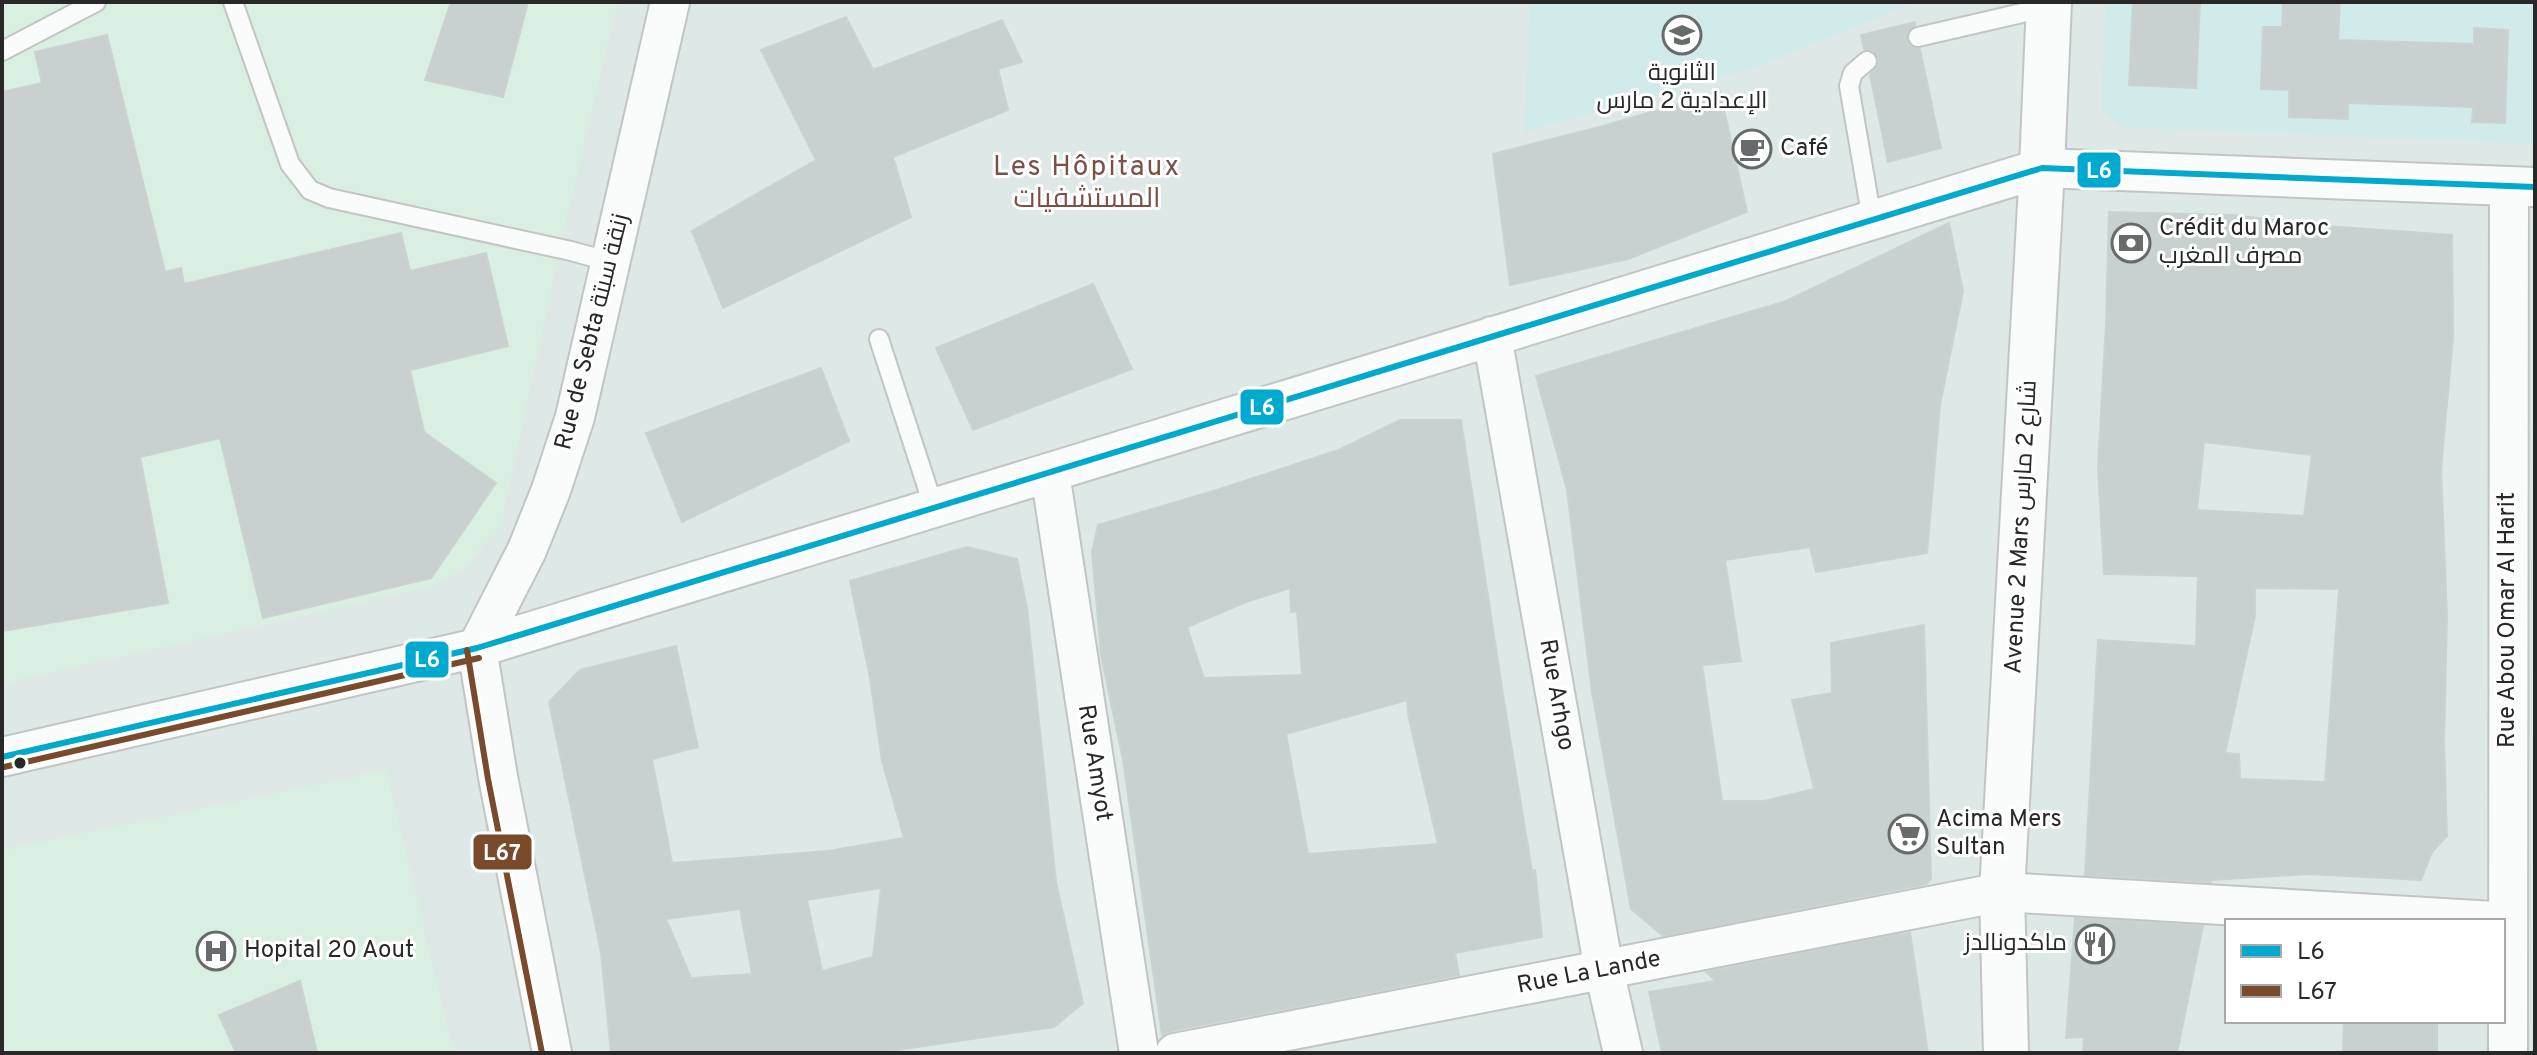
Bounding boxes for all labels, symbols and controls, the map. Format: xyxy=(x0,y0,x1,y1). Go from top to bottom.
school or university icon: الثانوية الإعدادية 2 مارس xyxy=(1661,14,1703,56)
place label: الثانوية الإعدادية 2 مارس xyxy=(1596,59,1768,117)
cafe icon: Café xyxy=(1731,128,1773,170)
place label: Café xyxy=(1780,134,1828,164)
district label: Les Hôpitaux المستشفيات xyxy=(993,150,1181,218)
line badge: L6 xyxy=(2076,151,2122,189)
text: L6 xyxy=(2086,159,2112,186)
street label: Rue de Sebta زنقة سبتة xyxy=(549,211,637,453)
place label: Crédit du Maroc مصرف المغرب xyxy=(2159,214,2329,272)
bank icon: Crédit du Maroc مصرف المغرب xyxy=(2110,222,2152,264)
street label: Avenue 2 Mars شارع 2 مارس xyxy=(1999,379,2045,675)
line badge: L6 xyxy=(1239,388,1285,426)
text: L6 xyxy=(1249,396,1275,423)
street label: Rue Abou Omar Al Harit xyxy=(2493,492,2523,748)
street label: Rue Arhgo xyxy=(1531,637,1581,753)
line badge: L6 xyxy=(404,640,450,679)
text: L6 xyxy=(414,648,440,675)
street label: Rue Amyot xyxy=(1070,702,1118,824)
unlabelled marker xyxy=(12,755,28,771)
place label: Acima Mers Sultan xyxy=(1936,805,2062,863)
supermarket icon: Acima Mers Sultan xyxy=(1887,813,1929,855)
line badge: L67 xyxy=(472,833,533,871)
text: L67 xyxy=(483,841,521,868)
legend xyxy=(2225,919,2505,1023)
restaurant icon: ماكدونالدز xyxy=(2074,923,2116,965)
place label: ماكدونالدز xyxy=(1962,929,2067,959)
hospital icon: Hopital 20 Aout xyxy=(195,930,237,972)
place label: Hopital 20 Aout xyxy=(244,936,414,966)
text: L6 xyxy=(2297,938,2325,968)
street label: Rue La Lande xyxy=(1515,944,1663,1002)
text: L67 xyxy=(2297,978,2337,1008)

